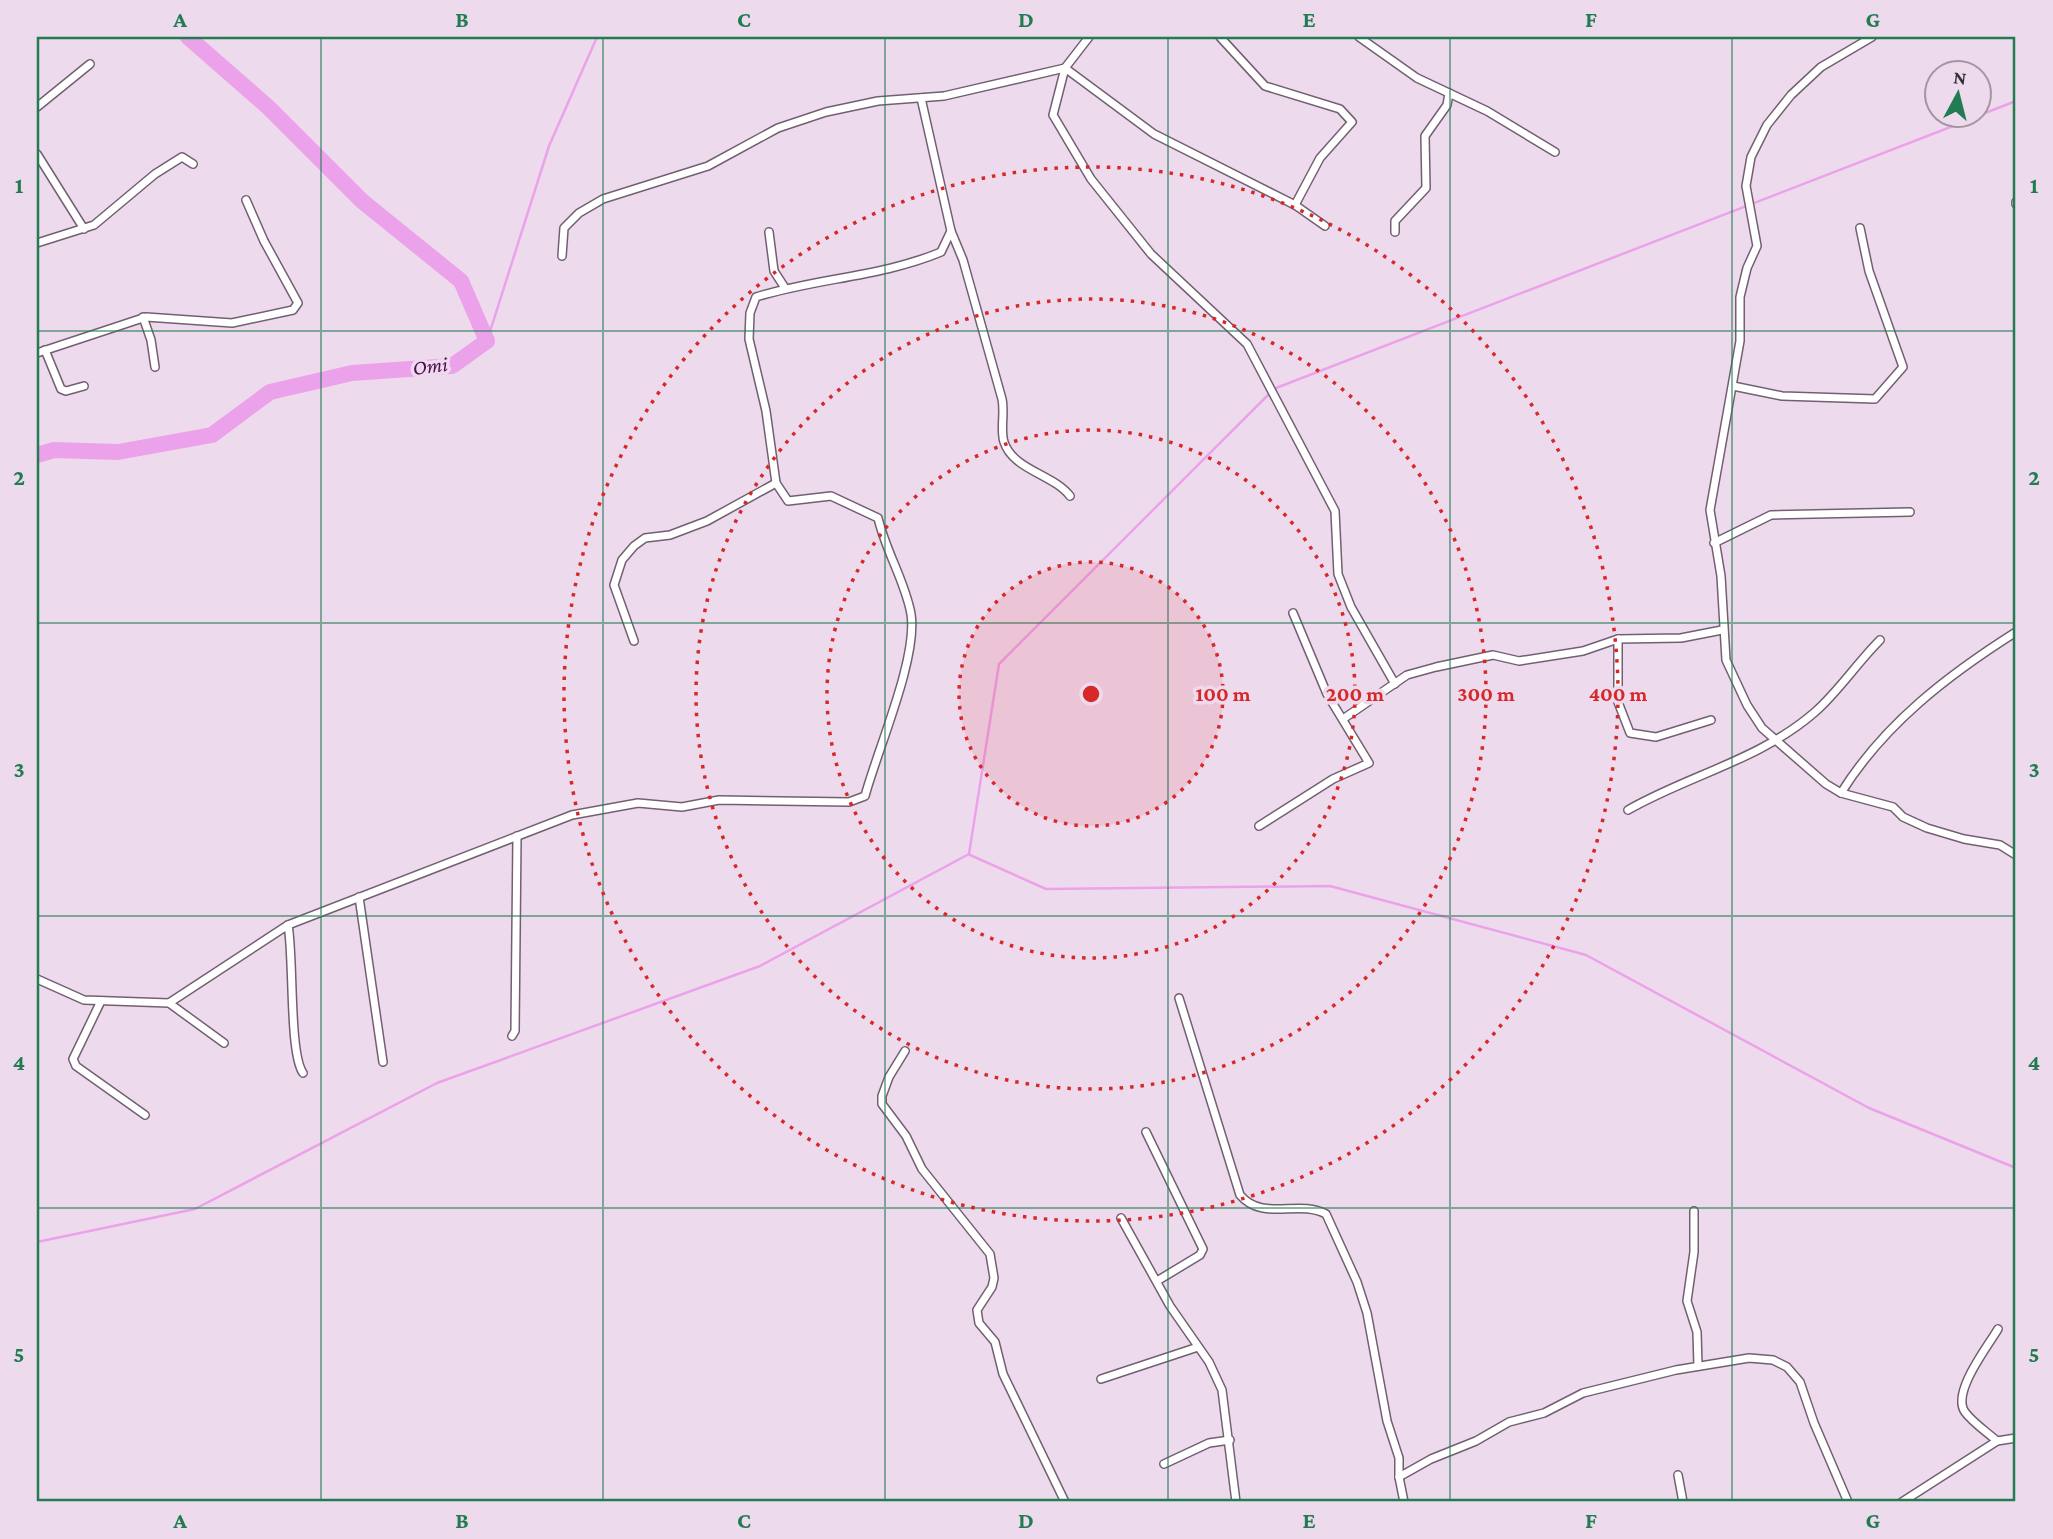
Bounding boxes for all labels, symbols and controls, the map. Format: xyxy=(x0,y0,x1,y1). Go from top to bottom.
text: A xyxy=(172,6,187,32)
text: B xyxy=(455,6,469,32)
text: C xyxy=(737,6,751,32)
text: D xyxy=(1018,6,1034,32)
text: E xyxy=(1302,6,1316,32)
text: F xyxy=(1585,6,1597,32)
text: G xyxy=(1866,6,1881,32)
north arrow xyxy=(1924,60,1994,130)
text: N xyxy=(1952,66,1968,89)
text: 1 xyxy=(15,172,24,198)
text: 1 xyxy=(2030,172,2039,198)
water label: Omi xyxy=(411,352,449,380)
text: 2 xyxy=(13,464,25,490)
text: 2 xyxy=(2028,464,2040,490)
centre of rings xyxy=(1079,682,1103,706)
text: 100 m xyxy=(1195,682,1251,706)
text: 200 m xyxy=(1326,682,1384,706)
text: 300 m xyxy=(1457,682,1515,706)
text: 400 m xyxy=(1589,682,1648,706)
text: 3 xyxy=(13,756,25,782)
text: 3 xyxy=(2028,756,2040,782)
text: 4 xyxy=(13,1049,25,1075)
text: 4 xyxy=(2028,1049,2040,1075)
text: 5 xyxy=(13,1341,25,1367)
text: 5 xyxy=(2028,1341,2040,1367)
text: A xyxy=(172,1507,187,1533)
text: B xyxy=(455,1507,469,1533)
text: C xyxy=(737,1507,751,1533)
text: D xyxy=(1018,1507,1034,1533)
text: E xyxy=(1302,1507,1316,1533)
text: F xyxy=(1585,1507,1597,1533)
text: G xyxy=(1866,1507,1881,1533)

